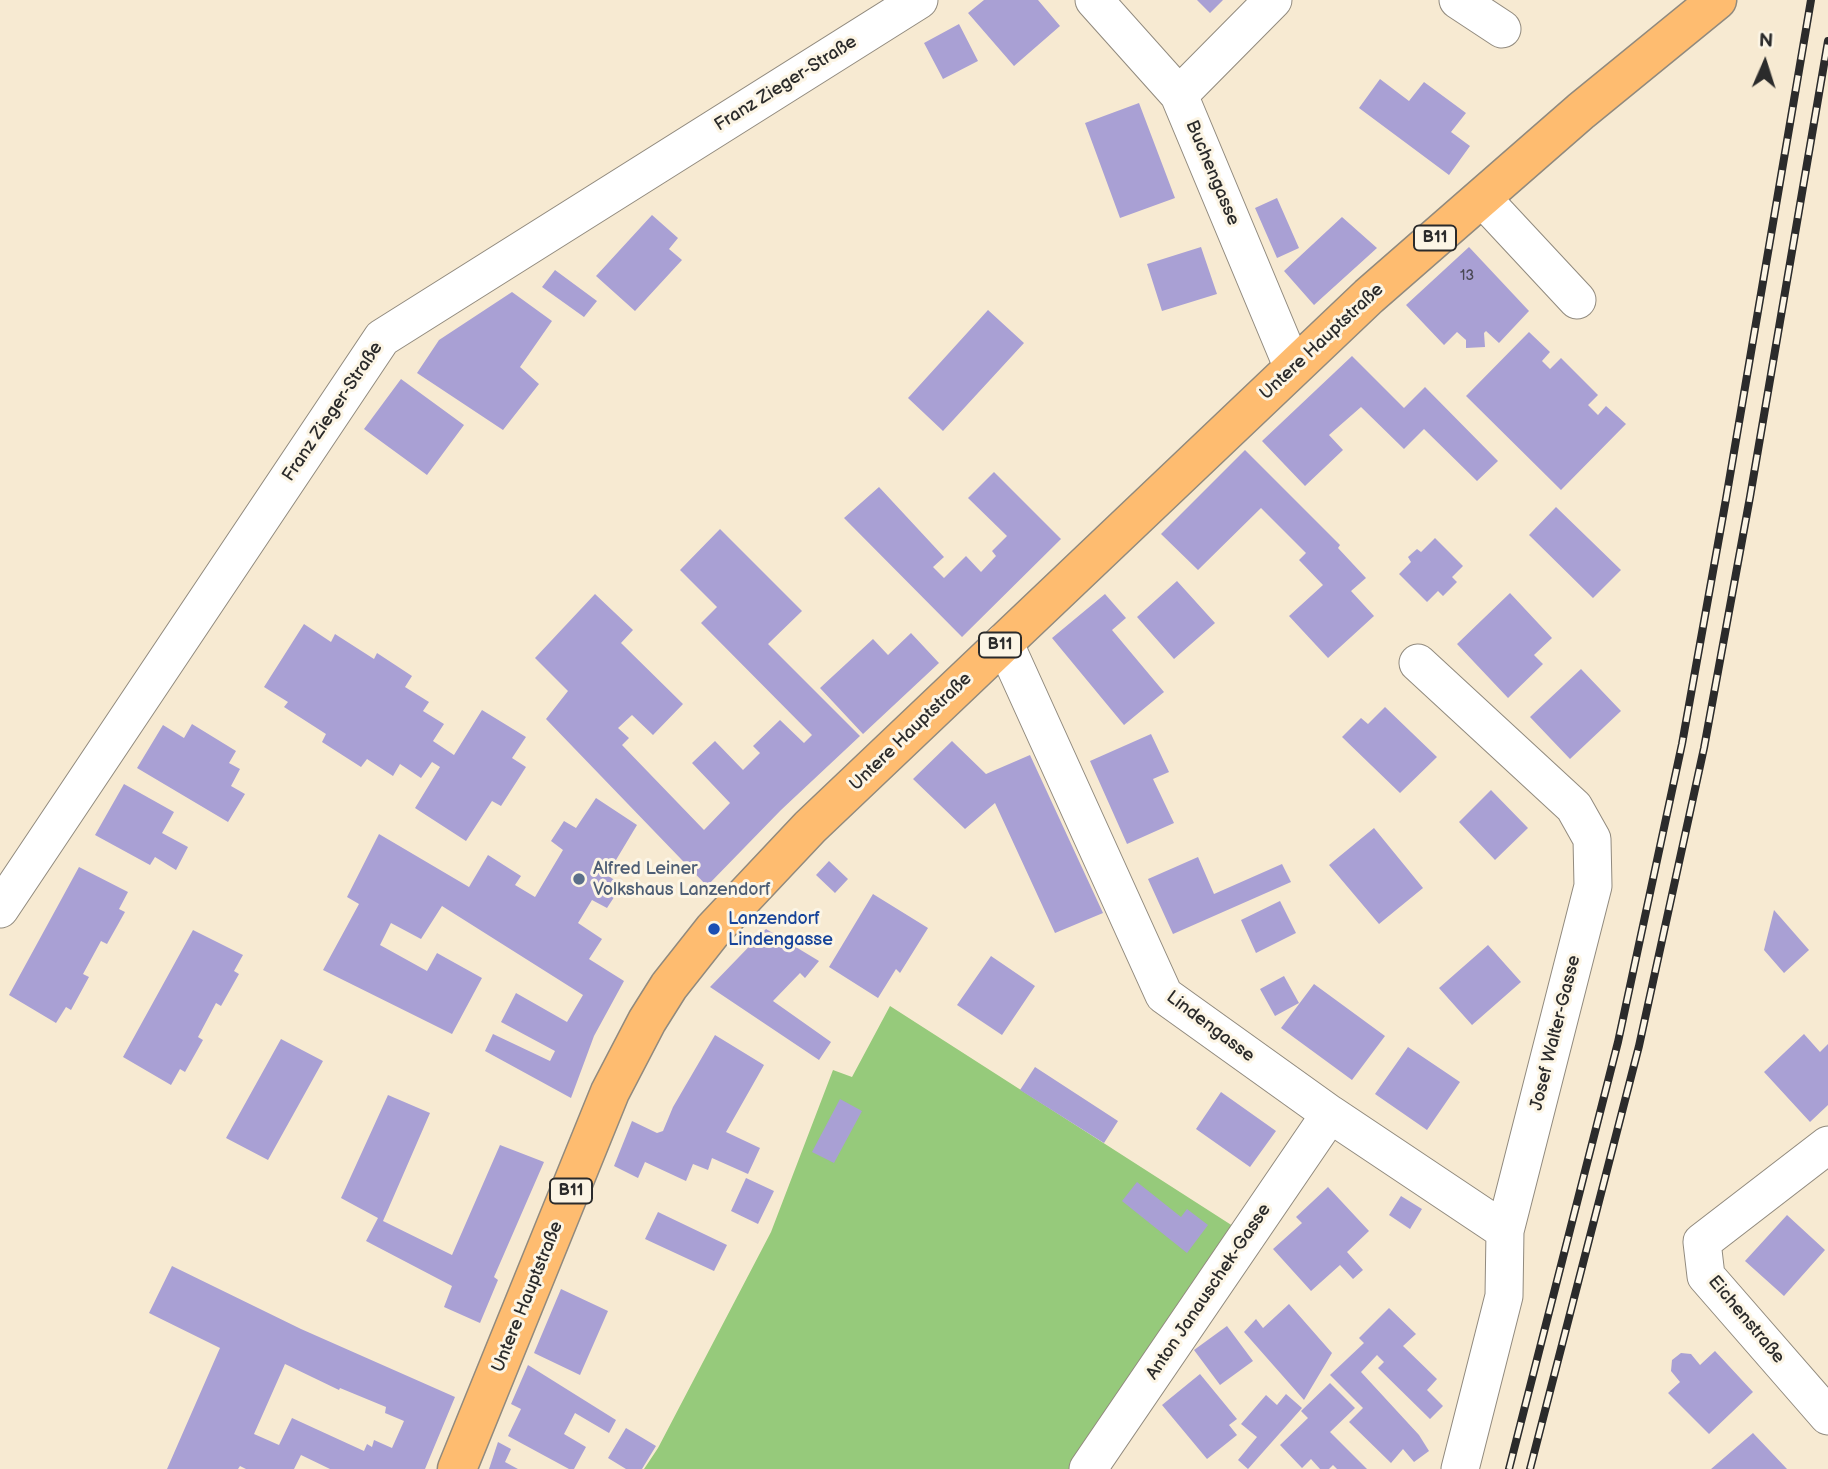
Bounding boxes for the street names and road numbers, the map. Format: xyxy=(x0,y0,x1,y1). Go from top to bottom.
street label: Franz Zieger-Straße xyxy=(711,31,861,137)
street label: Buchengasse xyxy=(1180,117,1244,229)
road number: B11 xyxy=(1414,226,1456,250)
street label: Untere Hauptstraße xyxy=(1256,279,1388,405)
street label: Franz Zieger-Straße xyxy=(278,338,388,486)
road number: B11 xyxy=(979,632,1021,658)
street label: Untere Hauptstraße xyxy=(846,668,976,796)
street label: Josef Walter-Gasse xyxy=(1526,953,1586,1113)
street label: Lindengasse xyxy=(1162,987,1258,1067)
road number: B11 xyxy=(550,1178,592,1204)
street label: Anton Janauschek-Gasse xyxy=(1142,1200,1276,1384)
street label: Untere Hauptstraße xyxy=(488,1218,568,1376)
street label: Eichenstraße xyxy=(1703,1272,1789,1368)

